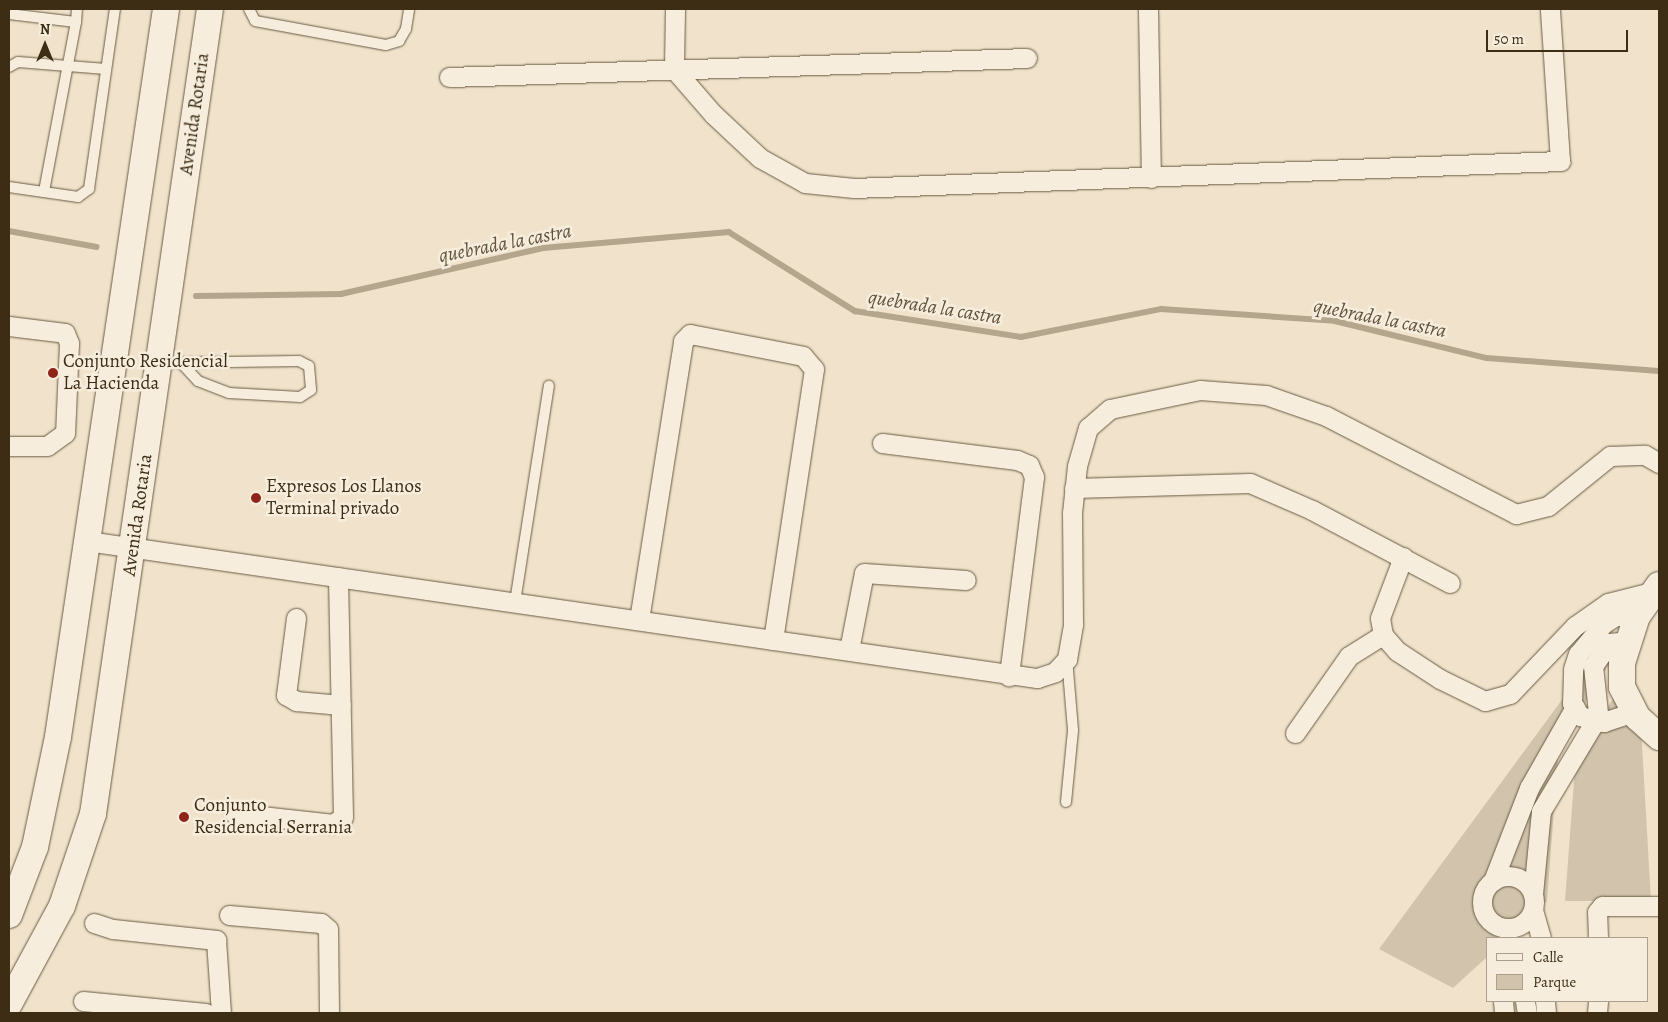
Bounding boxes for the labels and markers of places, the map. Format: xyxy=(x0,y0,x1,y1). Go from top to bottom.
place label: Conjunto Residencial La Hacienda xyxy=(63,351,228,395)
marker: Conjunto Residencial La Hacienda xyxy=(47,367,59,379)
place label: Expresos Los Llanos Terminal privado xyxy=(266,476,422,520)
marker: Expresos Los Llanos Terminal privado xyxy=(250,492,262,504)
place label: Conjunto Residencial Serrania xyxy=(194,795,352,839)
marker: Conjunto Residencial Serrania xyxy=(178,811,190,823)

